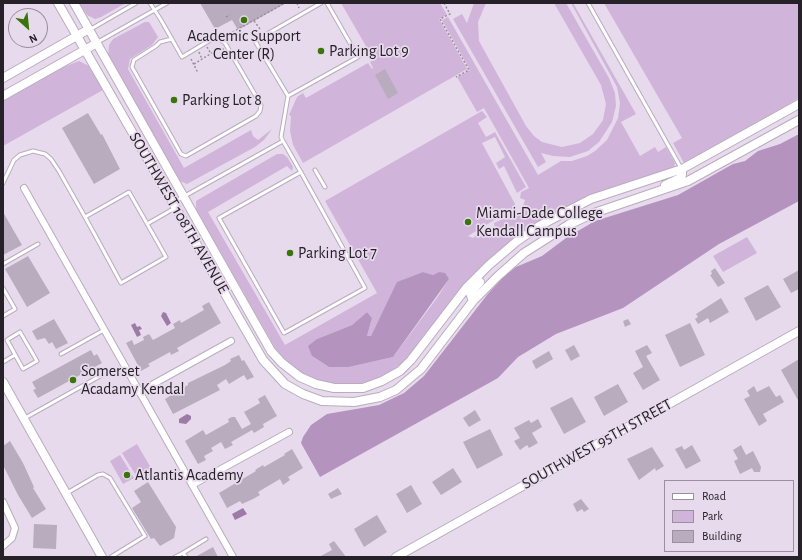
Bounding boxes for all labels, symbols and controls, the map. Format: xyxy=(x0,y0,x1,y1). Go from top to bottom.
north arrow xyxy=(8,8,48,48)
marker: Academic Support Center (R) xyxy=(239,15,249,25)
place label: Academic Support Center (R) xyxy=(187,26,301,64)
text: N xyxy=(27,32,39,45)
place label: Parking Lot 9 xyxy=(329,41,409,61)
marker: Parking Lot 9 xyxy=(316,46,326,56)
place label: Parking Lot 8 xyxy=(182,90,262,110)
marker: Parking Lot 8 xyxy=(169,95,179,105)
street label: SOUTHWEST 108TH AVENUE xyxy=(125,129,233,297)
place label: Miami-Dade College Kendall Campus xyxy=(476,203,603,241)
marker: Miami-Dade College Kendall Campus xyxy=(463,217,473,227)
place label: Parking Lot 7 xyxy=(298,243,377,263)
marker: Parking Lot 7 xyxy=(285,248,295,258)
place label: Somerset Acadamy Kendal xyxy=(81,361,184,399)
marker: Somerset Acadamy Kendal xyxy=(68,375,78,385)
street label: SOUTHWEST 95TH STREET xyxy=(518,395,676,493)
place label: Atlantis Academy xyxy=(135,465,243,485)
marker: Atlantis Academy xyxy=(122,470,132,480)
legend xyxy=(664,480,794,552)
text: Road xyxy=(702,490,726,502)
text: Park xyxy=(702,510,723,522)
text: Building xyxy=(702,530,742,542)

